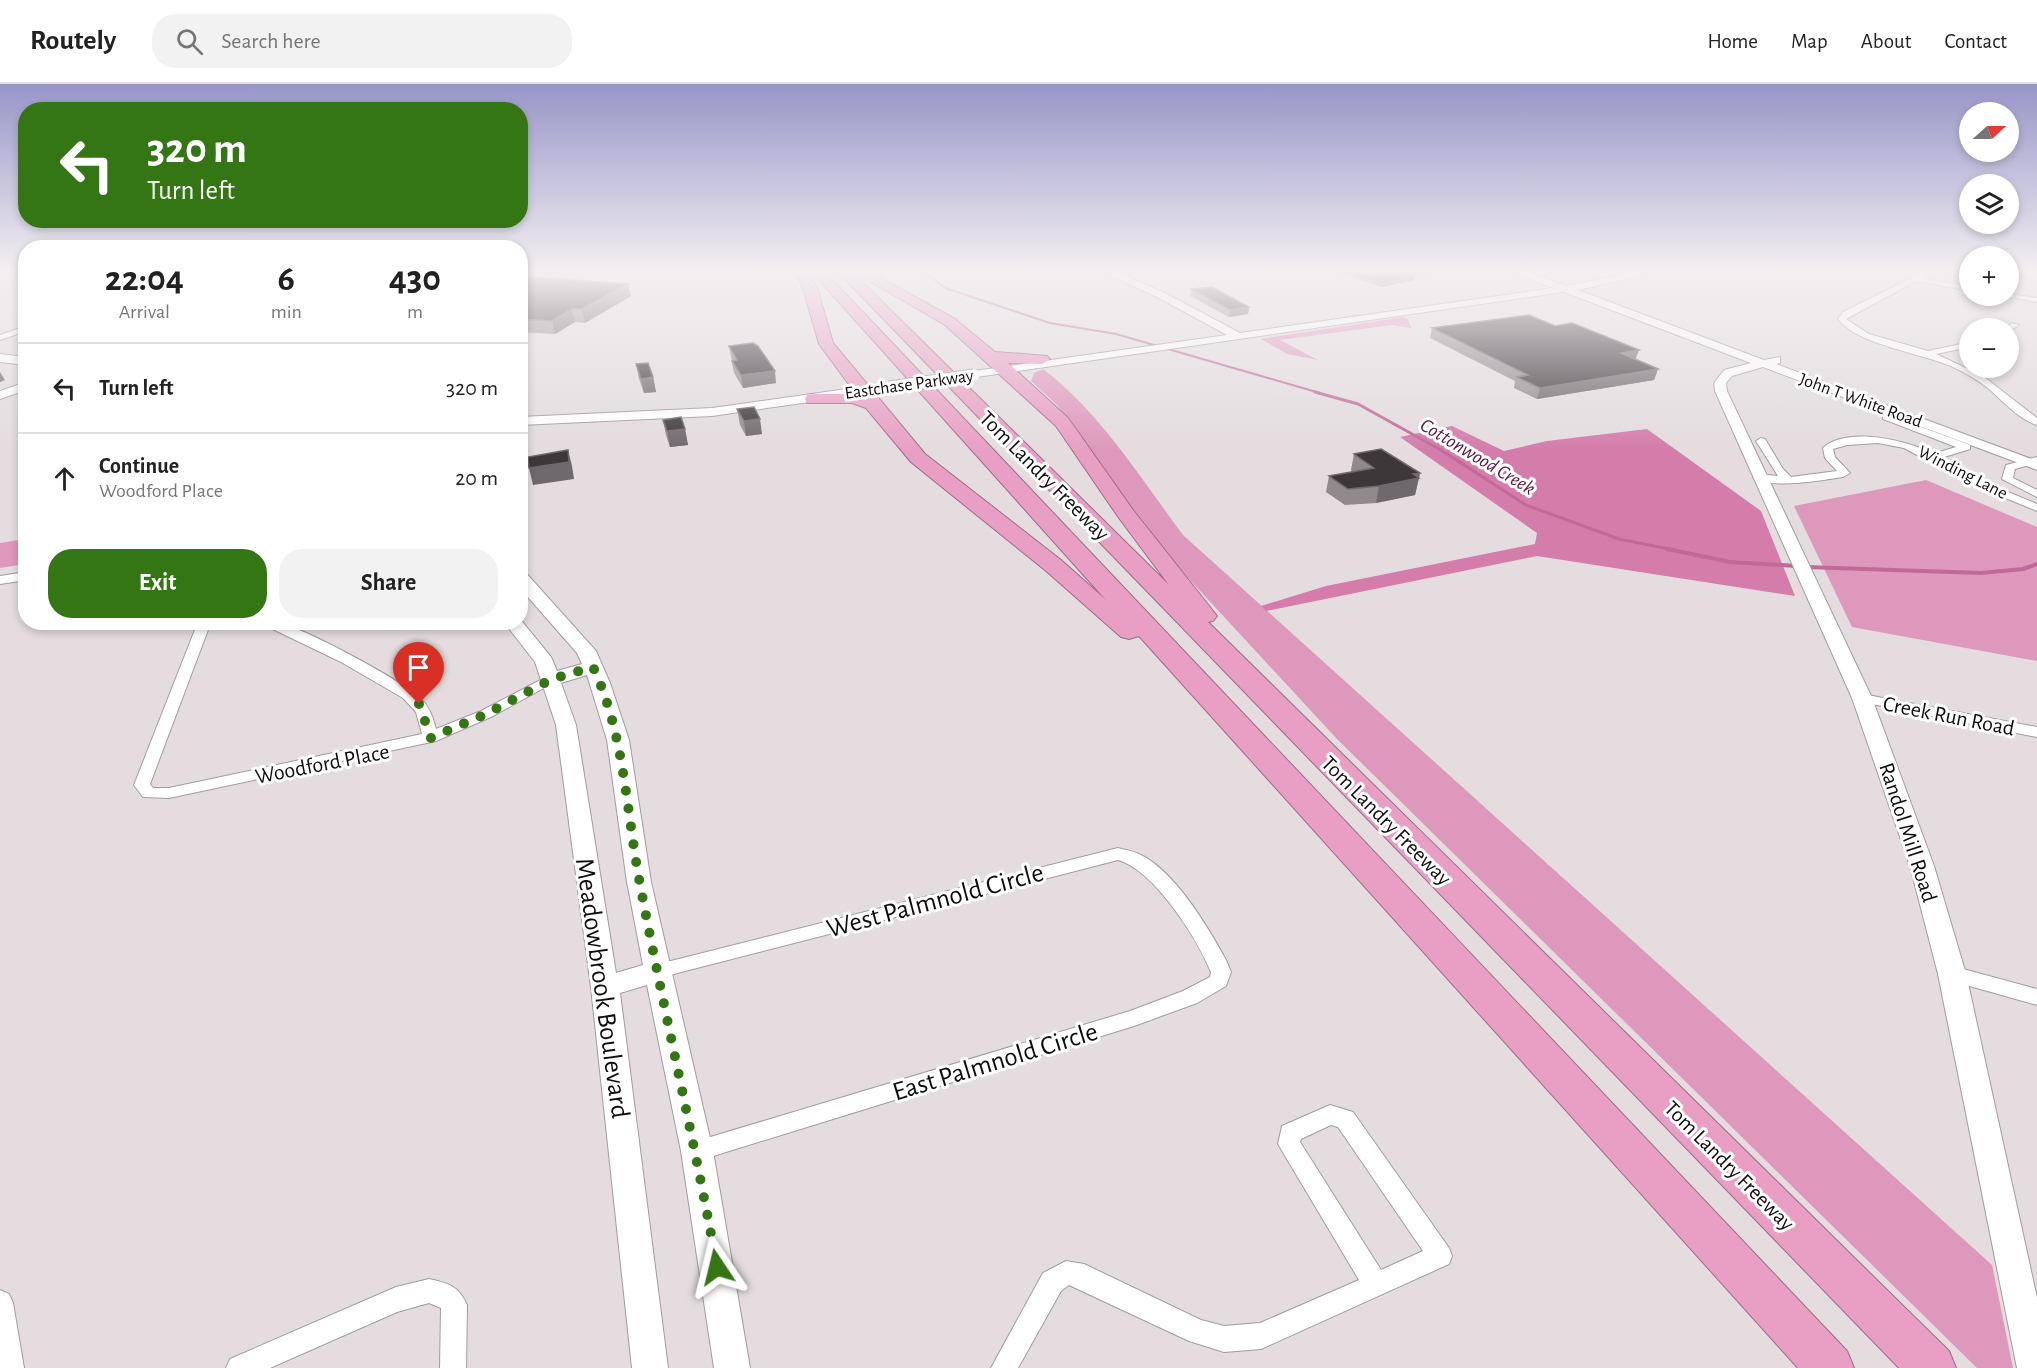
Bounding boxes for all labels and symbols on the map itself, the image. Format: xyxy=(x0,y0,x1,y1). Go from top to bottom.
north arrow xyxy=(1959,102,2019,162)
street label: Eastchase Parkway xyxy=(844,367,975,403)
street label: John T White Road xyxy=(1797,370,1925,432)
street label: Tom Landry Freeway xyxy=(975,407,1114,545)
water label: Cottonwood Creek xyxy=(1417,415,1538,499)
street label: Winding Lane xyxy=(1915,443,2010,503)
pin xyxy=(393,642,444,704)
street label: Creek Run Road xyxy=(1881,692,2016,740)
street label: Woodford Place xyxy=(253,740,391,788)
street label: Tom Landry Freeway xyxy=(1317,752,1456,890)
street label: Randol Mill Road xyxy=(1875,760,1941,905)
street label: Meadowbrook Boulevard xyxy=(571,856,634,1120)
street label: West Palmnold Circle xyxy=(824,859,1046,942)
street label: East Palmnold Circle xyxy=(889,1017,1101,1106)
street label: Tom Landry Freeway xyxy=(1660,1097,1799,1235)
position arrow xyxy=(685,1235,749,1299)

